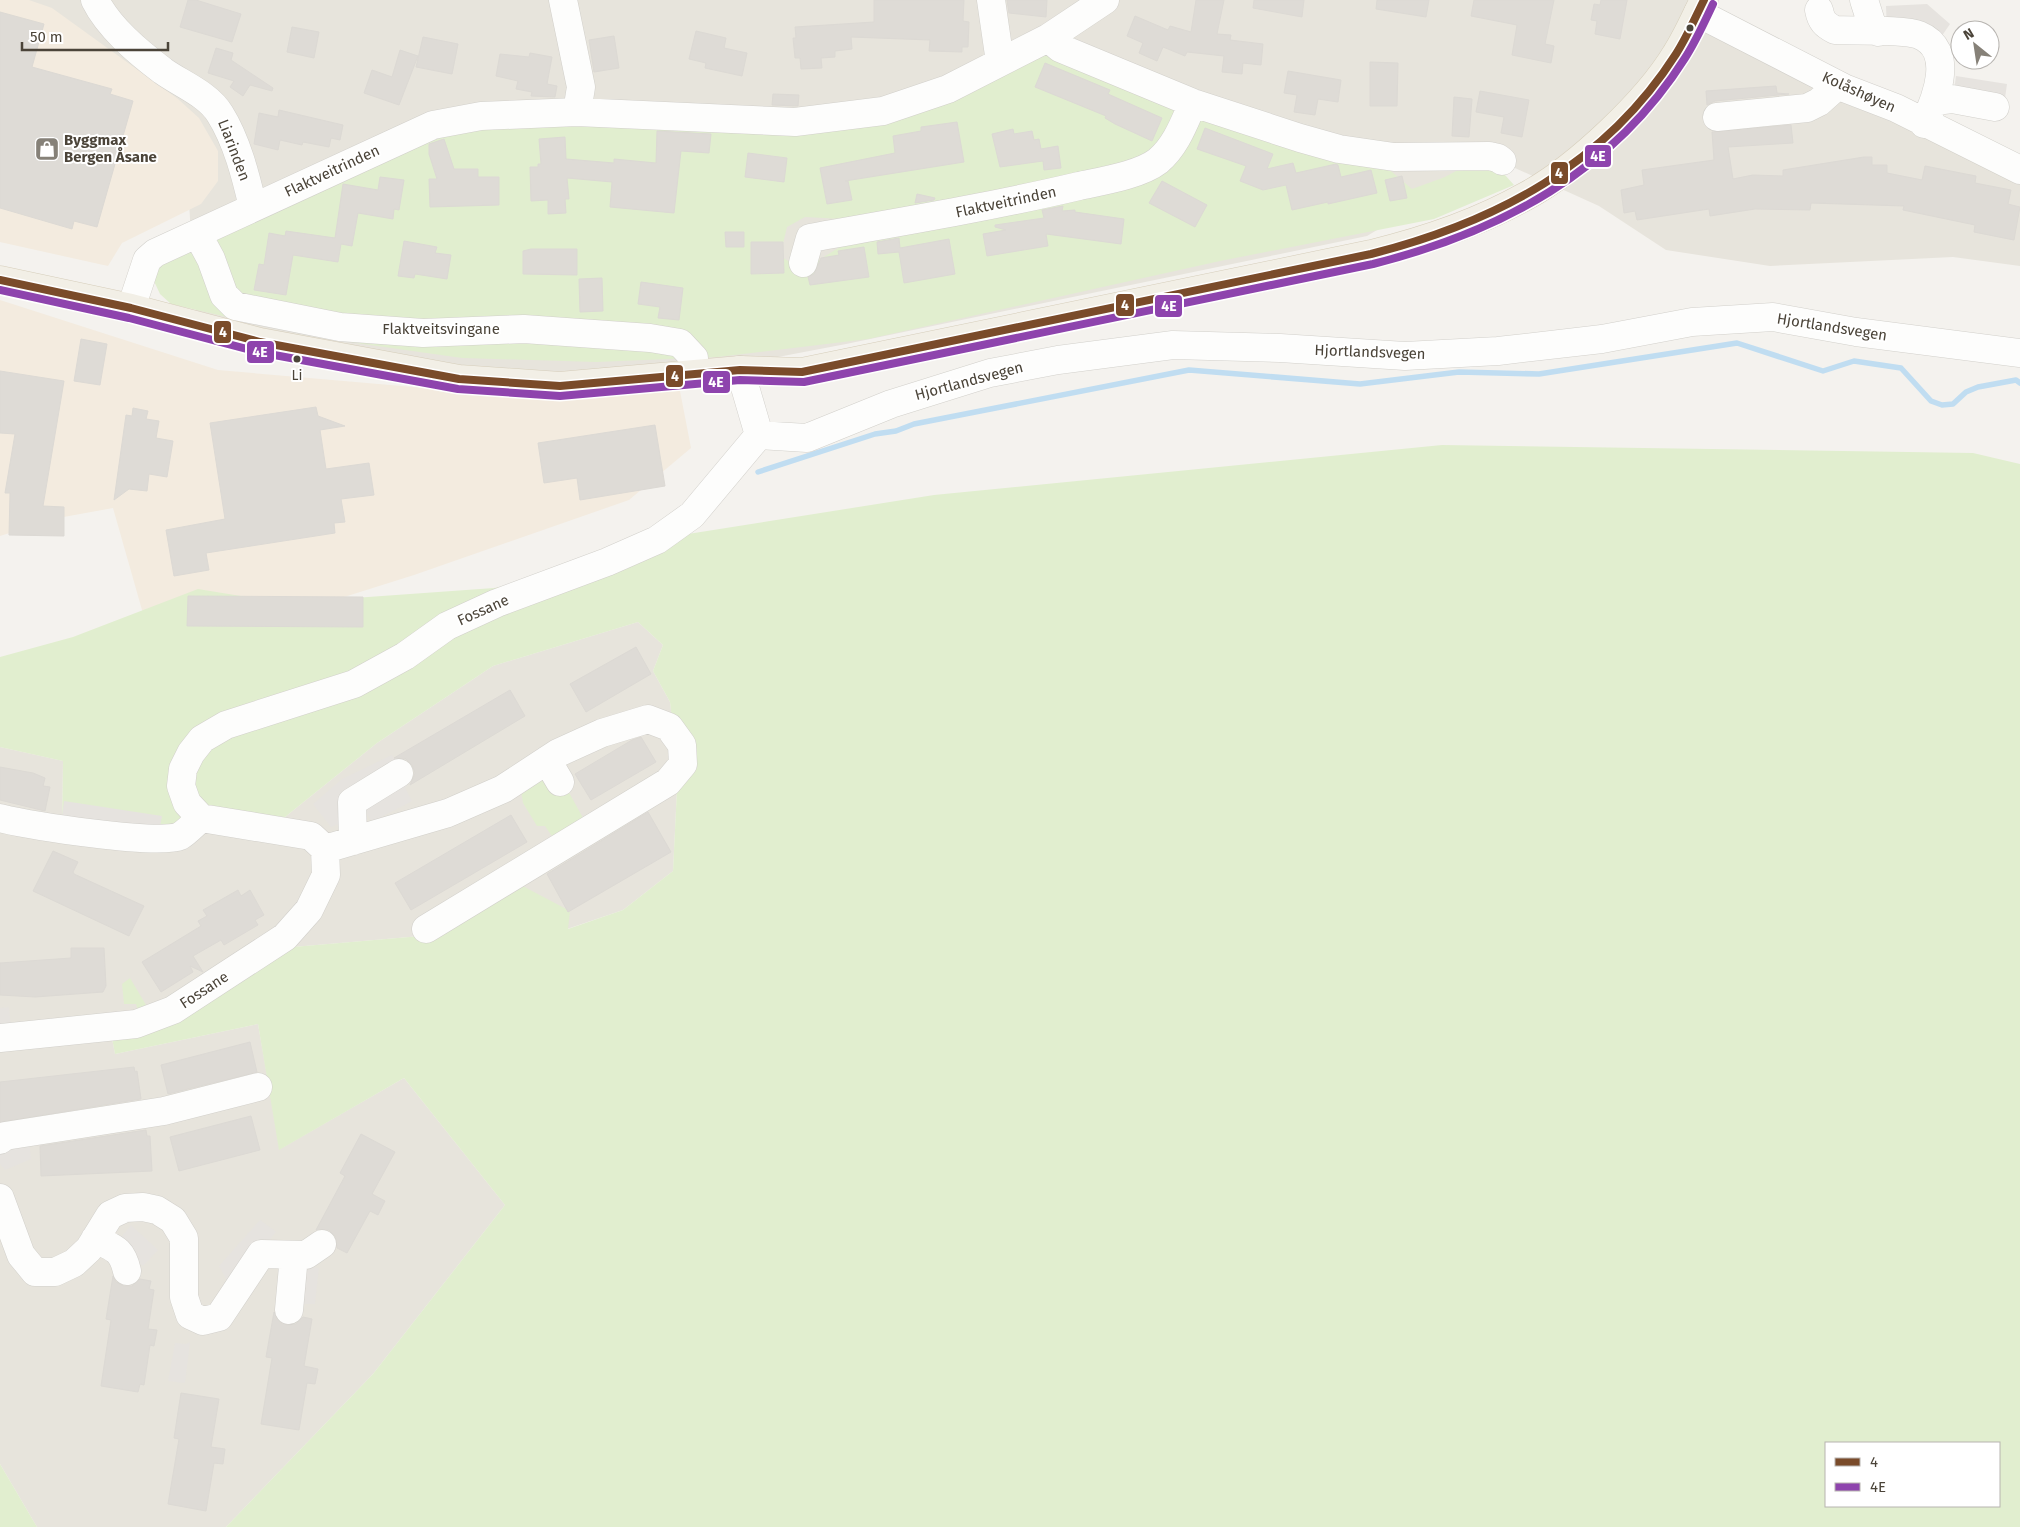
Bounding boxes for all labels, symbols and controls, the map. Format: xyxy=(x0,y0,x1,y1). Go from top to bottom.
scale bar xyxy=(22,20,169,52)
north arrow xyxy=(1950,20,2000,70)
unlabelled marker xyxy=(1685,23,1695,33)
text: N xyxy=(1960,24,1977,44)
text: 50 m xyxy=(30,28,63,46)
street label: Kolåshøyen xyxy=(1819,68,1899,116)
street label: Liarinden xyxy=(214,117,254,183)
place label: Byggmax Bergen Åsane xyxy=(64,131,157,166)
shop icon: Byggmax Bergen Åsane xyxy=(34,136,60,162)
street label: Flaktveitrinden xyxy=(282,141,382,201)
line badge: 4E xyxy=(1584,144,1612,168)
text: 4E xyxy=(1590,148,1606,165)
line badge: 4 xyxy=(1550,161,1569,185)
text: 4 xyxy=(1555,165,1563,182)
street label: Flaktveitrinden xyxy=(954,183,1058,221)
line badge: 4 xyxy=(1115,293,1135,317)
line badge: 4E xyxy=(1154,294,1183,318)
text: 4 xyxy=(1121,297,1129,314)
text: 4E xyxy=(1161,298,1177,315)
street label: Hjortlandsvegen xyxy=(1776,309,1888,345)
line badge: 4 xyxy=(213,320,232,344)
street label: Flaktveitsvingane xyxy=(382,320,500,338)
text: 4 xyxy=(219,324,227,341)
line badge: 4E xyxy=(246,340,275,364)
street label: Hjortlandsvegen xyxy=(1314,341,1426,363)
text: 4E xyxy=(252,344,268,361)
marker: Li xyxy=(292,354,302,364)
street label: Hjortlandsvegen xyxy=(913,358,1025,404)
line badge: 4 xyxy=(665,364,684,388)
place label: Li xyxy=(292,367,302,384)
text: 4 xyxy=(671,368,679,385)
line badge: 4E xyxy=(702,370,731,394)
text: 4E xyxy=(708,374,724,391)
street label: Fossane xyxy=(454,591,512,629)
street label: Fossane xyxy=(176,968,232,1012)
legend xyxy=(1825,1442,2000,1507)
text: 4 xyxy=(1870,1453,1878,1471)
text: 4E xyxy=(1870,1478,1886,1496)

